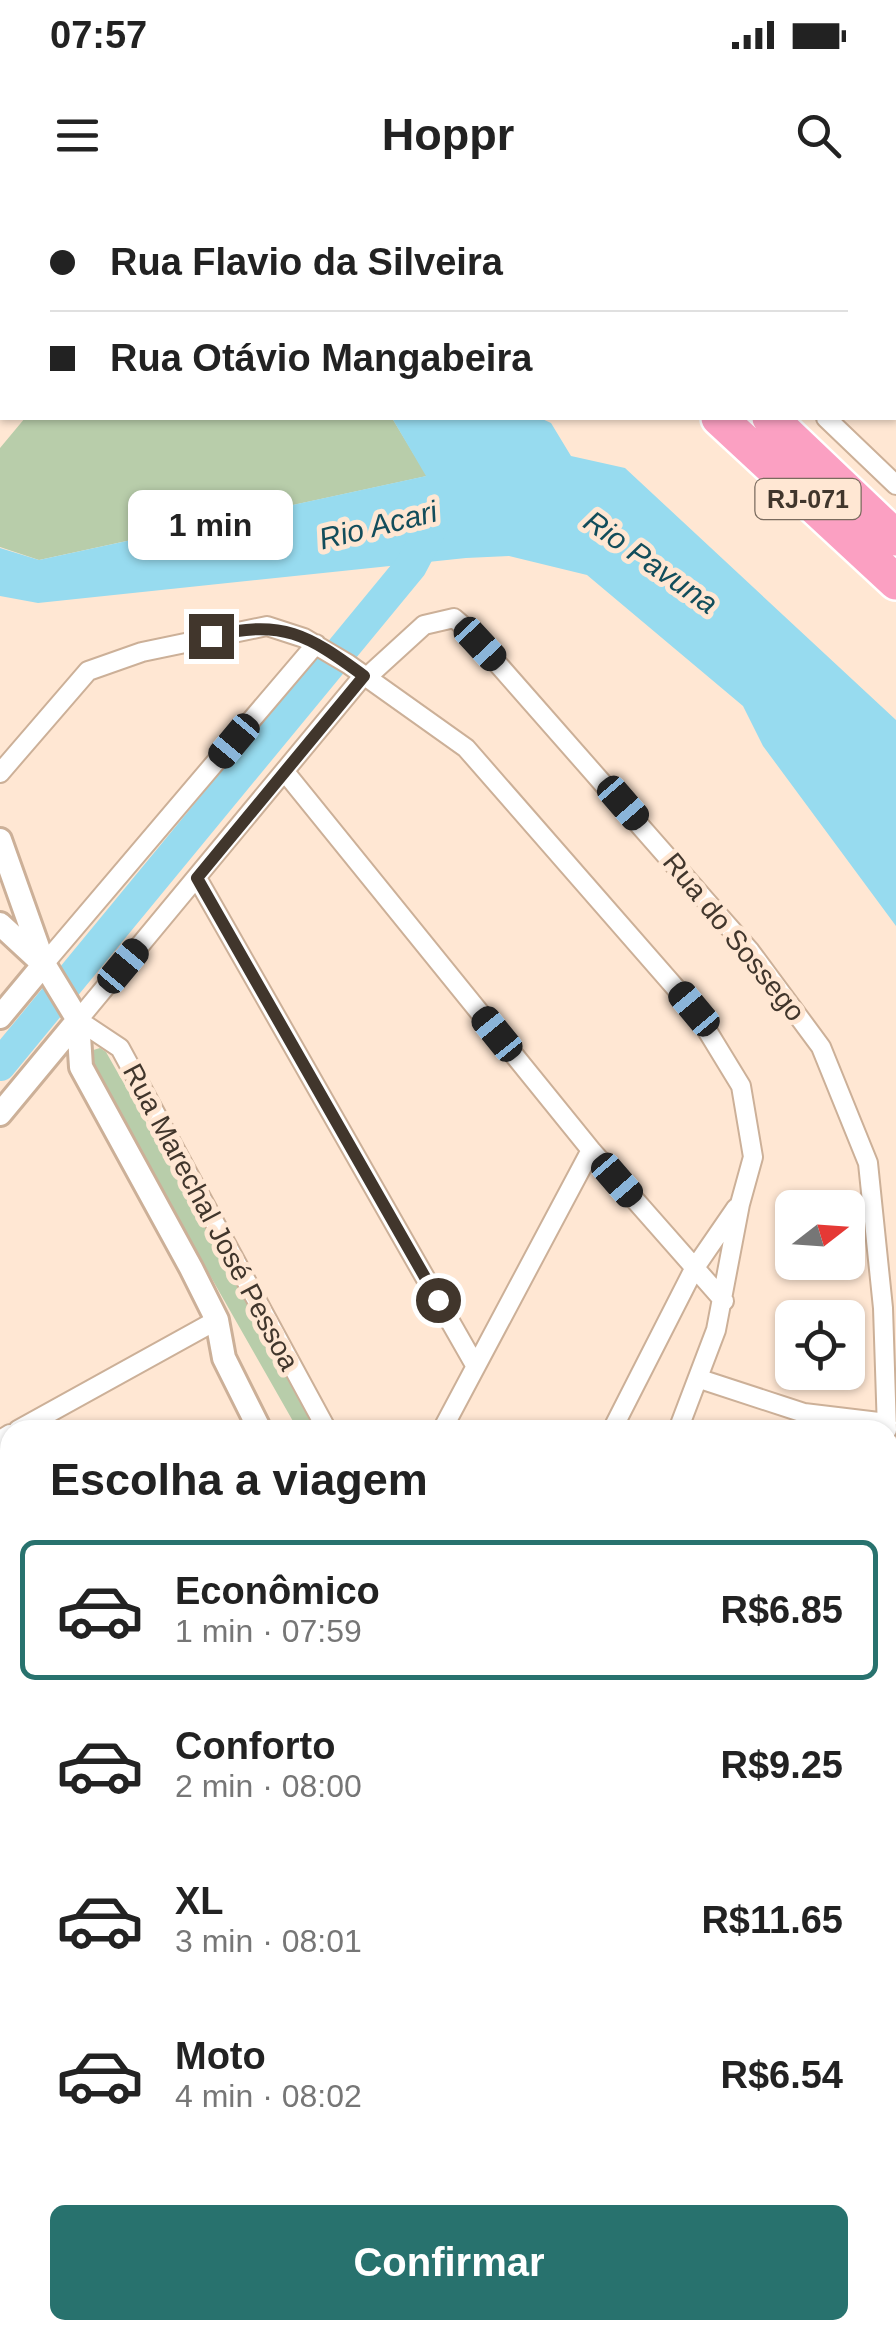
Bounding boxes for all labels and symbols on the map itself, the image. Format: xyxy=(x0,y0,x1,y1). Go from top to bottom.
road number: RJ-071 xyxy=(756,479,860,519)
callout: 1 min xyxy=(128,491,294,561)
water label: Rio Acari xyxy=(316,494,442,556)
water label: Rio Pavuna xyxy=(578,504,724,620)
car xyxy=(449,612,511,676)
route end xyxy=(189,614,234,659)
car xyxy=(203,708,265,774)
car xyxy=(592,771,654,835)
street label: Rua do Sossego xyxy=(657,847,811,1027)
car xyxy=(92,933,154,999)
car xyxy=(663,976,725,1042)
car xyxy=(466,1001,528,1067)
street label: Rua Marechal José Pessoa xyxy=(117,1059,305,1376)
car xyxy=(586,1148,648,1212)
north arrow xyxy=(775,1190,865,1280)
route start xyxy=(416,1278,461,1323)

